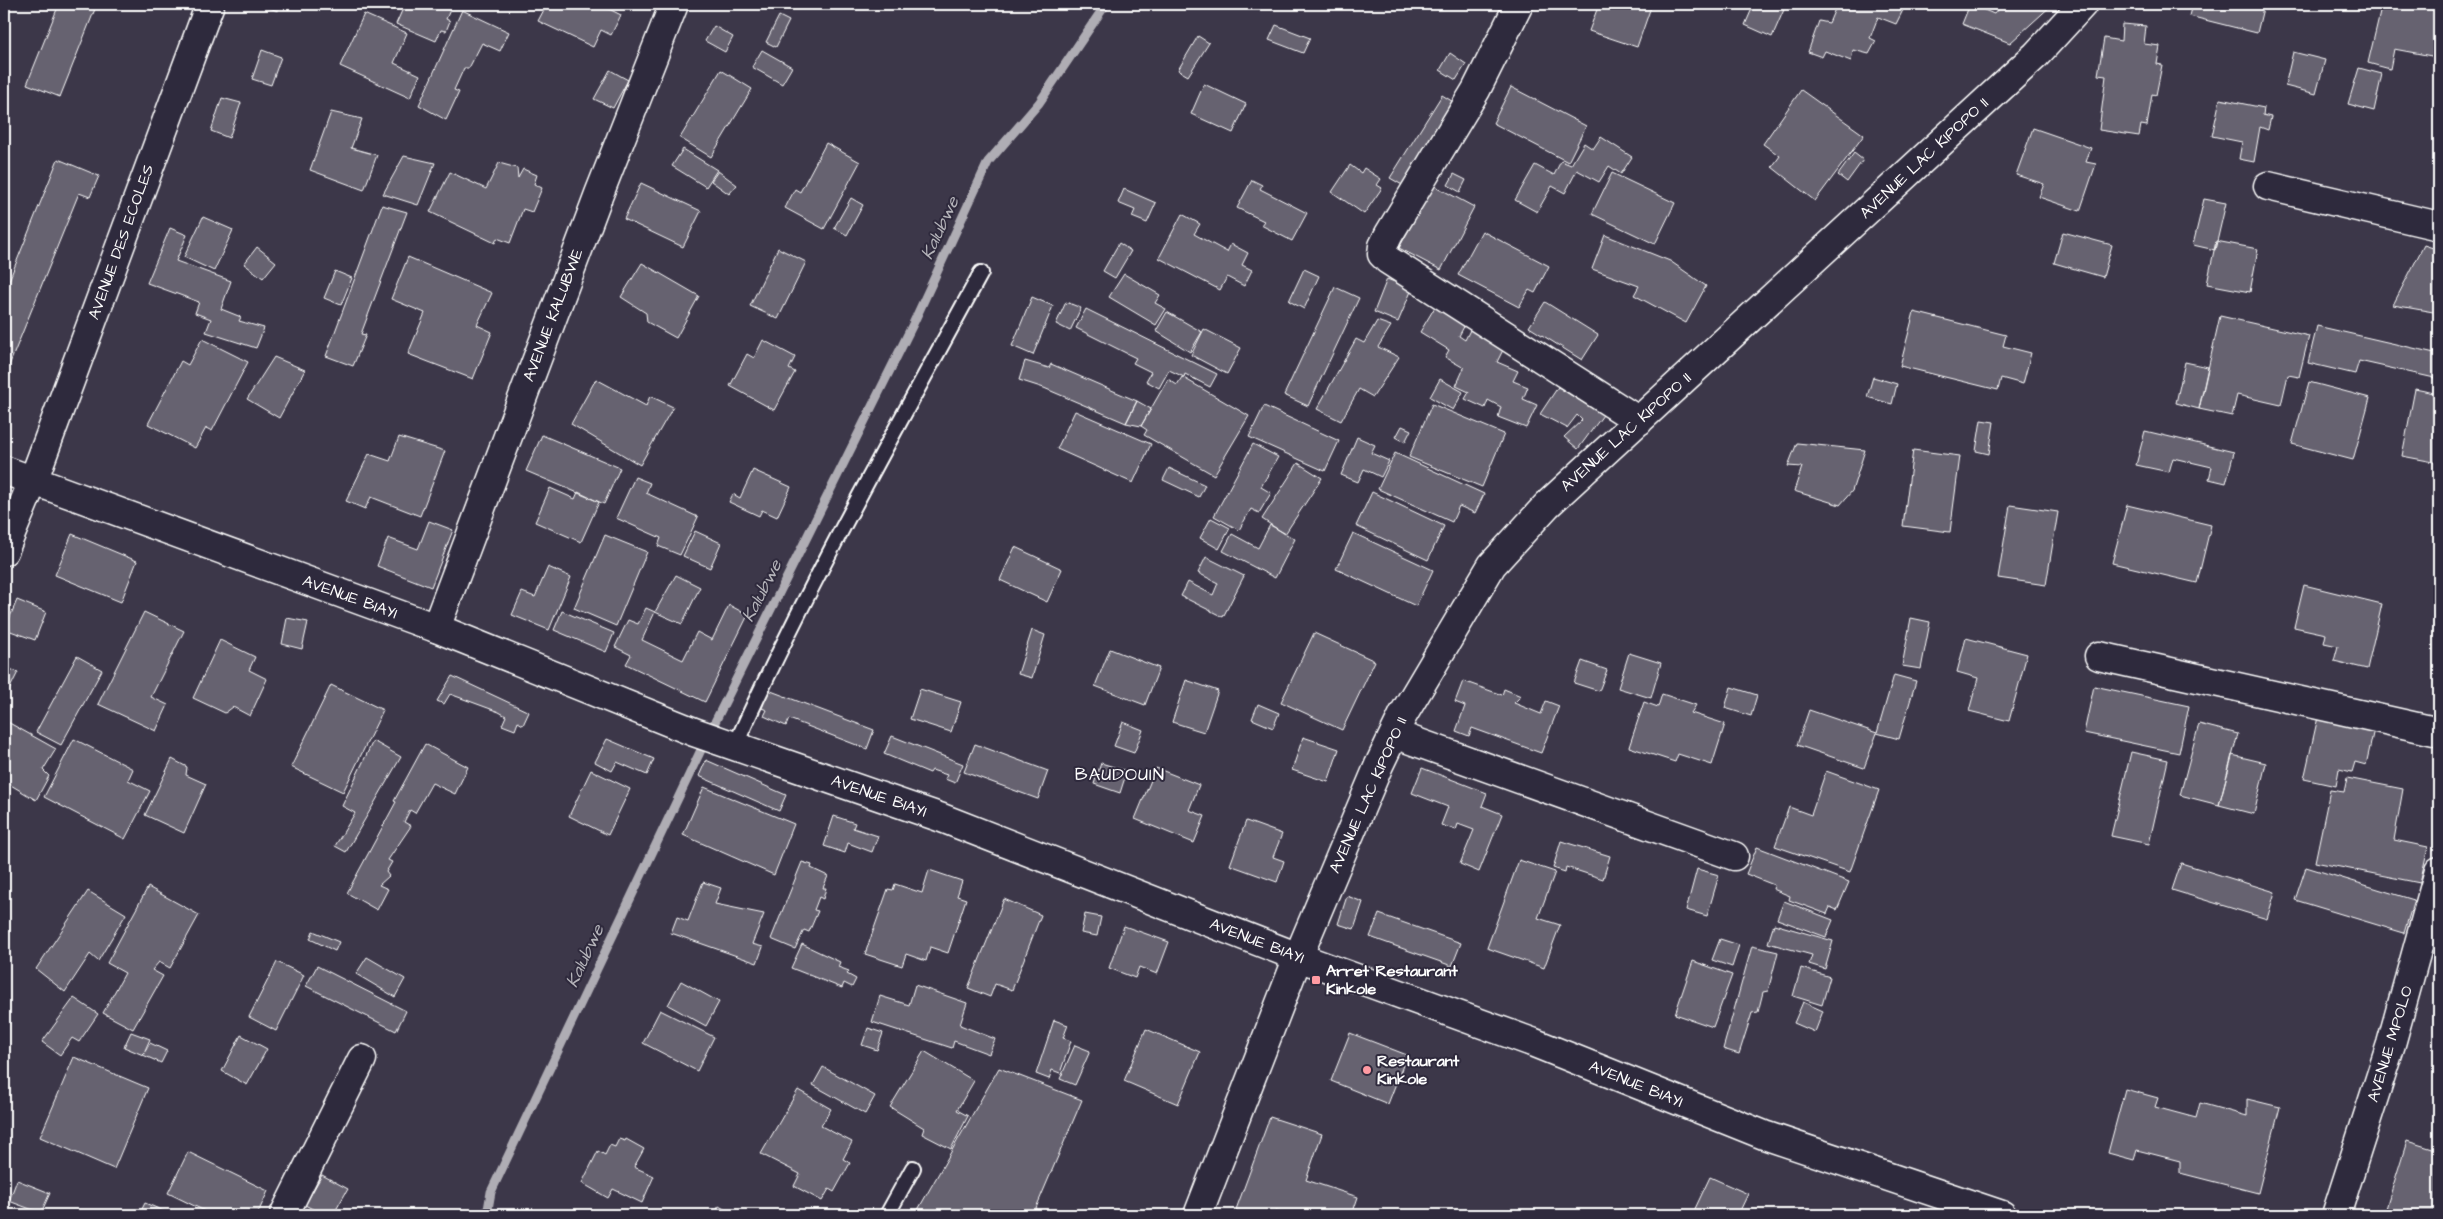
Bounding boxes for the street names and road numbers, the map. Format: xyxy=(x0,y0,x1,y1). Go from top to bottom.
street label: AVENUE LAC KIPOPO II xyxy=(1855,92,1993,224)
street label: AVENUE DES ECOLES xyxy=(83,161,159,323)
street label: AVENUE KALUBWE xyxy=(518,245,589,385)
street label: AVENUE LAC KIPOPO II xyxy=(1556,367,1696,497)
street label: AVENUE BIAYI xyxy=(299,570,401,624)
street label: AVENUE LAC KIPOPO II xyxy=(1324,713,1412,877)
street label: AVENUE BIAYI xyxy=(828,769,930,823)
street label: AVENUE BIAYI xyxy=(1207,913,1307,969)
street label: AVENUE MPOLO xyxy=(2362,983,2418,1105)
street label: AVENUE BIAYI xyxy=(1586,1055,1686,1113)

